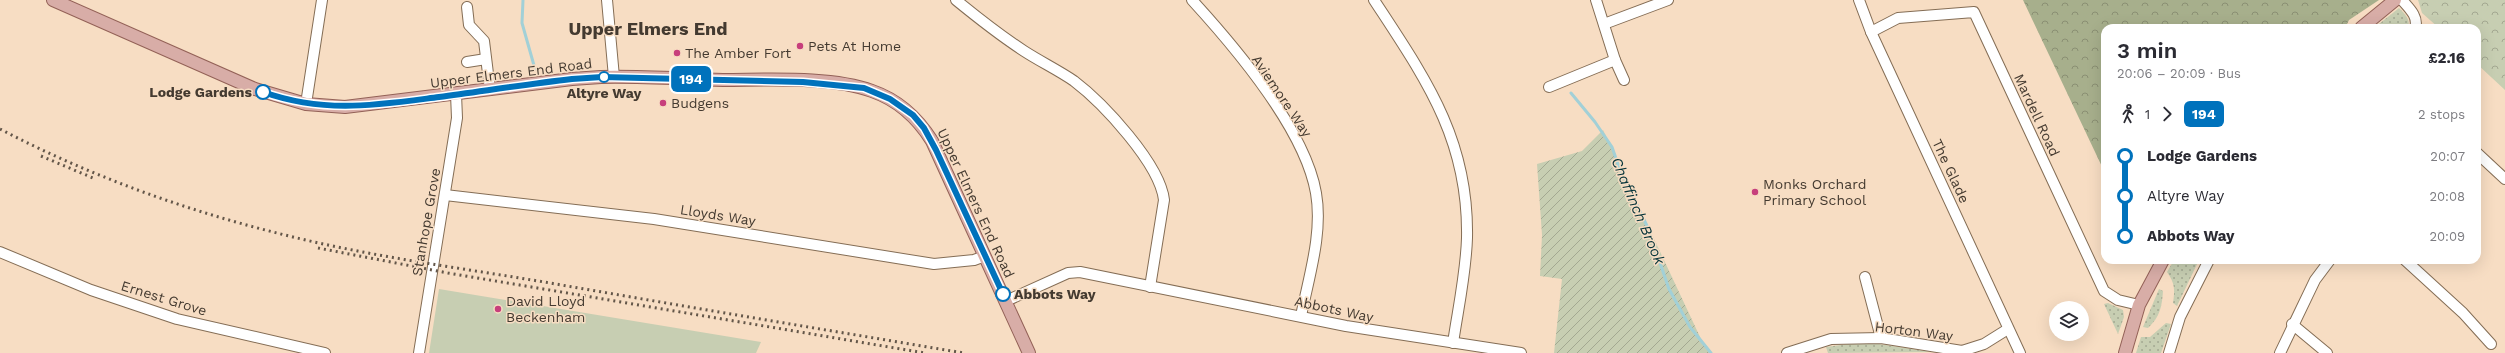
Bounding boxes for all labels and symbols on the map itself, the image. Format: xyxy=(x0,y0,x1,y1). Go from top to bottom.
district label: Upper Elmers End xyxy=(568,18,728,39)
place label: Pets At Home xyxy=(808,38,901,54)
marker: Pets At Home xyxy=(795,41,805,51)
place label: The Amber Fort xyxy=(685,45,791,61)
marker: The Amber Fort xyxy=(672,48,682,58)
street label: Aviemore Way xyxy=(1249,52,1316,141)
street label: Upper Elmers End Road xyxy=(429,55,593,91)
line badge: 194 xyxy=(668,66,714,92)
marker: Altyre Way xyxy=(598,71,610,83)
street label: Mardell Road xyxy=(2011,71,2063,159)
place label: Lodge Gardens xyxy=(149,84,253,100)
marker: Lodge Gardens xyxy=(255,84,271,100)
place label: Altyre Way xyxy=(567,85,641,101)
place label: Budgens xyxy=(671,95,729,111)
marker: Budgens xyxy=(658,98,668,108)
street label: Upper Elmers End Road xyxy=(934,126,1018,280)
street label: The Glade xyxy=(1929,136,1973,206)
water label: Chaffinch Brook xyxy=(1607,155,1669,268)
street label: Stanhope Grove xyxy=(409,167,443,277)
place label: Monks Orchard Primary School xyxy=(1763,176,1867,208)
marker: Monks Orchard Primary School xyxy=(1750,187,1760,197)
street label: Lloyds Way xyxy=(679,201,758,229)
street label: Ernest Grove xyxy=(119,277,209,319)
marker: Abbots Way xyxy=(995,286,1011,302)
place label: Abbots Way xyxy=(1014,286,1096,302)
place label: David Lloyd Beckenham xyxy=(506,293,585,325)
street label: Abbots Way xyxy=(1293,293,1376,325)
marker: David Lloyd Beckenham xyxy=(493,304,503,314)
street label: Horton Way xyxy=(1874,318,1955,344)

